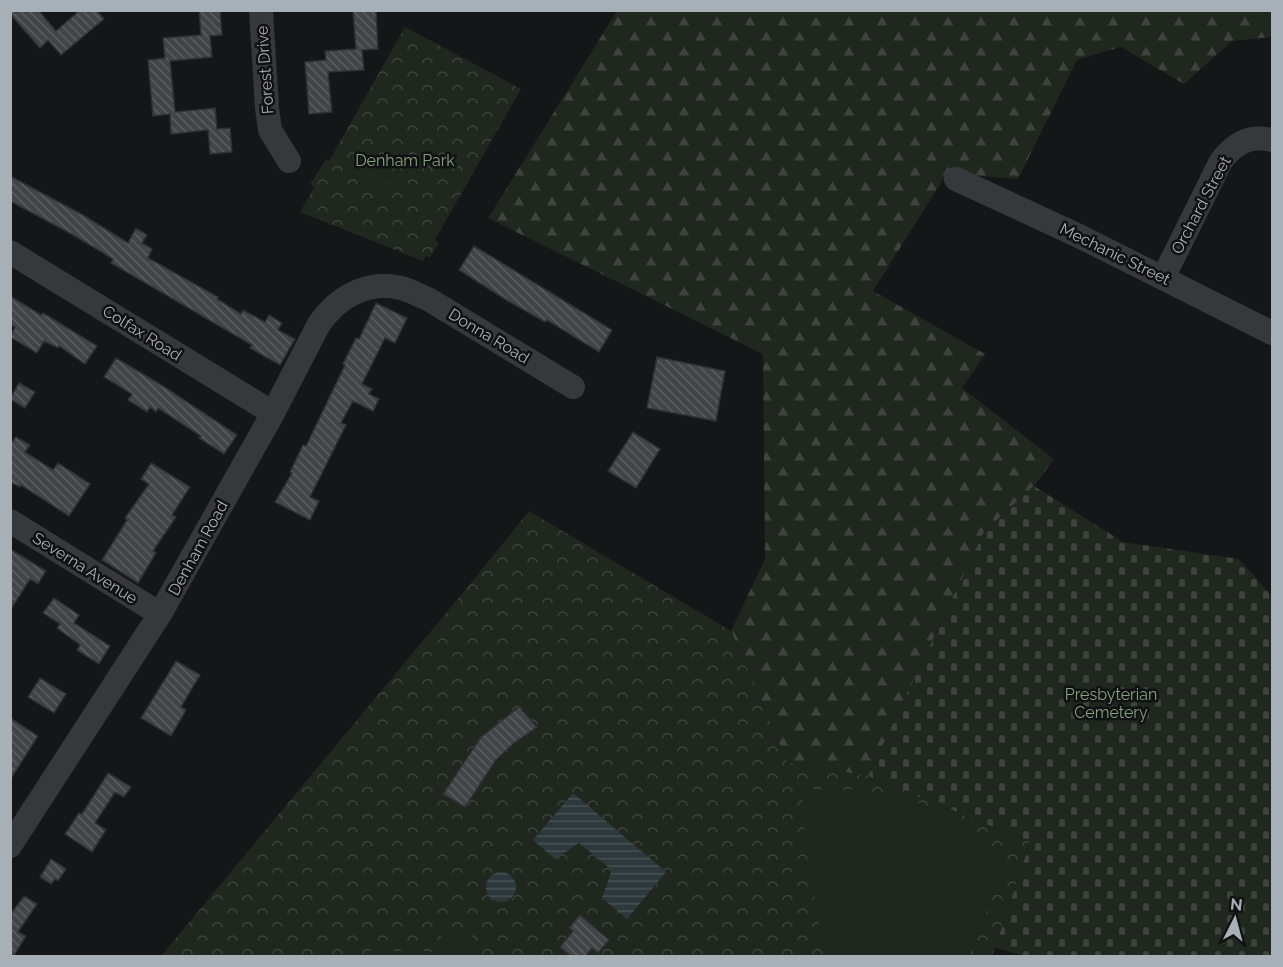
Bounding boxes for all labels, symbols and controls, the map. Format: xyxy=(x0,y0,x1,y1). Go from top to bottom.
street label: Forest Drive xyxy=(252,25,278,115)
park label: Denham Park xyxy=(355,151,455,170)
street label: Orchard Street xyxy=(1167,152,1235,257)
street label: Mechanic Street xyxy=(1057,219,1174,289)
street label: Colfax Road xyxy=(99,301,185,365)
street label: Donna Road xyxy=(445,304,533,368)
street label: Denham Road xyxy=(164,497,232,599)
street label: Severna Avenue xyxy=(29,528,141,608)
park label: Presbyterian Cemetery xyxy=(1065,685,1157,722)
north arrow xyxy=(1205,889,1265,949)
text: N xyxy=(1229,894,1244,915)

